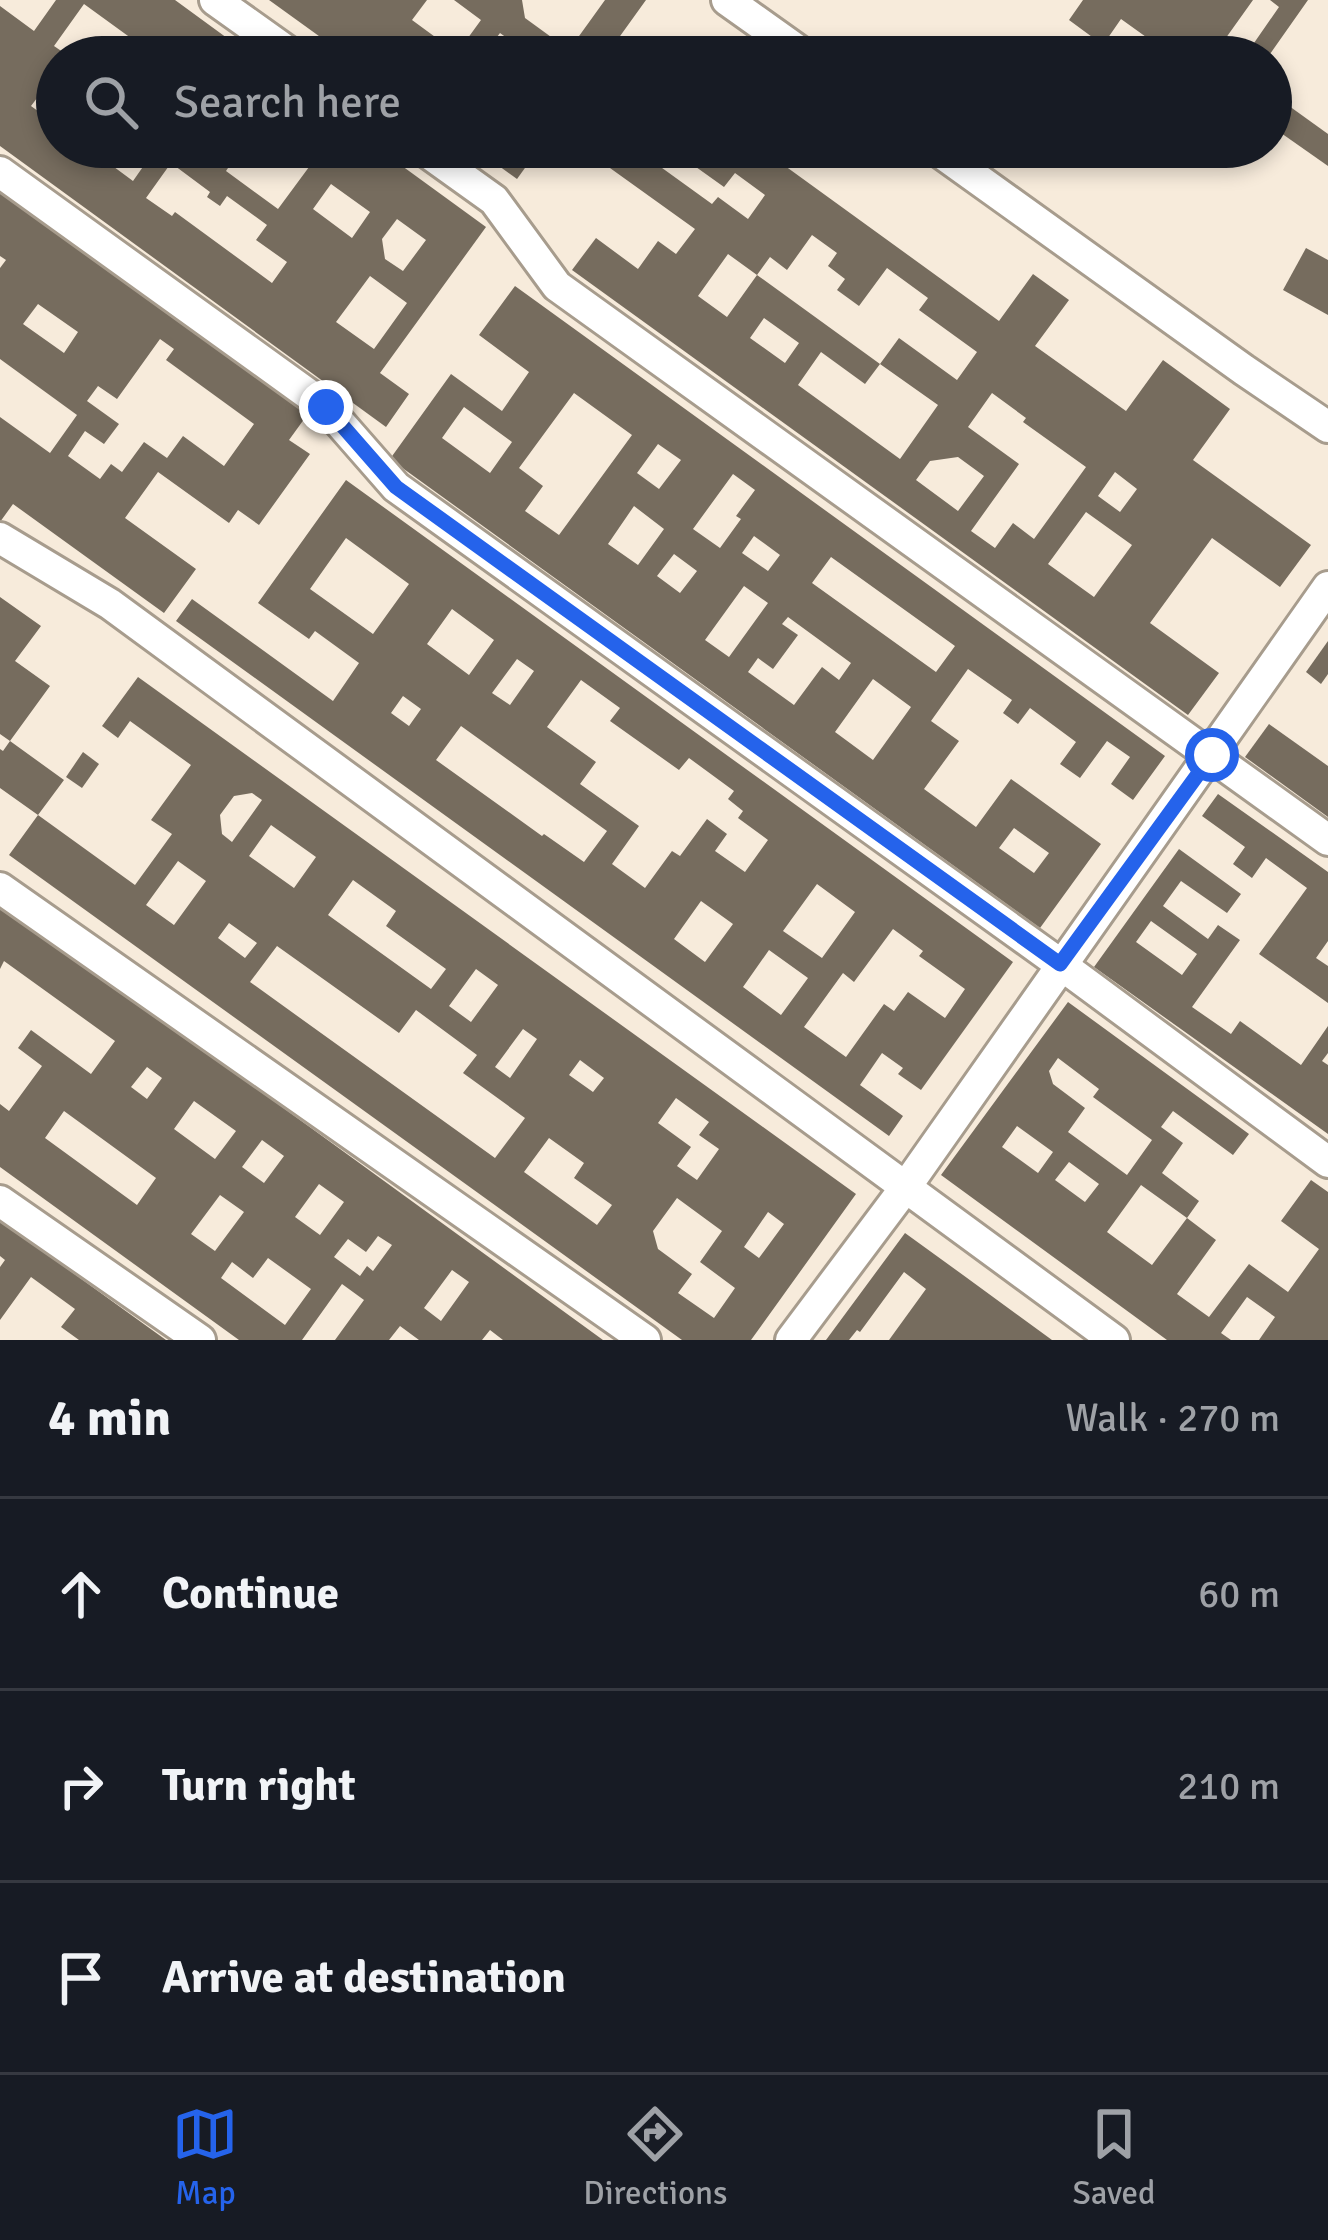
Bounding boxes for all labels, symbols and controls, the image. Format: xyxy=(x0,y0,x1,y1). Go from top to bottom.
search box xyxy=(36,36,1292,168)
icon: search xyxy=(78,69,144,135)
text: Search here xyxy=(174,75,401,130)
route end xyxy=(299,380,353,434)
route start xyxy=(1185,728,1239,782)
text: 4 min xyxy=(48,1387,171,1450)
text: Walk · 270 m xyxy=(1066,1394,1280,1442)
icon: ahead xyxy=(48,1561,114,1627)
text: Continue xyxy=(162,1566,339,1621)
text: 60 m xyxy=(1198,1570,1280,1618)
icon: right xyxy=(48,1753,114,1819)
text: Turn right xyxy=(162,1758,356,1813)
text: 210 m xyxy=(1177,1762,1280,1810)
icon: arrive xyxy=(48,1945,114,2011)
text: Arrive at destination xyxy=(162,1950,566,2005)
tab: Map xyxy=(172,2101,238,2214)
tab: Directions xyxy=(583,2101,728,2214)
tab: Saved xyxy=(1072,2101,1156,2214)

